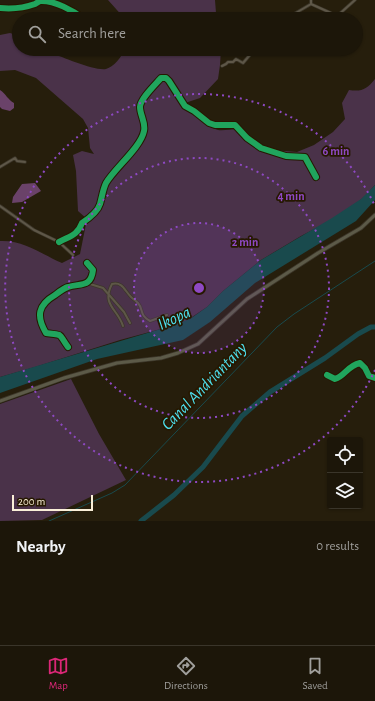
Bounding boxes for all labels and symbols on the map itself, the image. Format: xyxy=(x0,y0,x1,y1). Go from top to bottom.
text: 6 min xyxy=(323,145,349,157)
text: 4 min xyxy=(277,190,305,202)
text: 2 min xyxy=(232,236,258,248)
centre of rings xyxy=(192,281,206,295)
water label: Ikopa xyxy=(155,303,193,334)
water label: Canal Andriantany xyxy=(158,339,250,433)
scale bar xyxy=(12,493,93,512)

